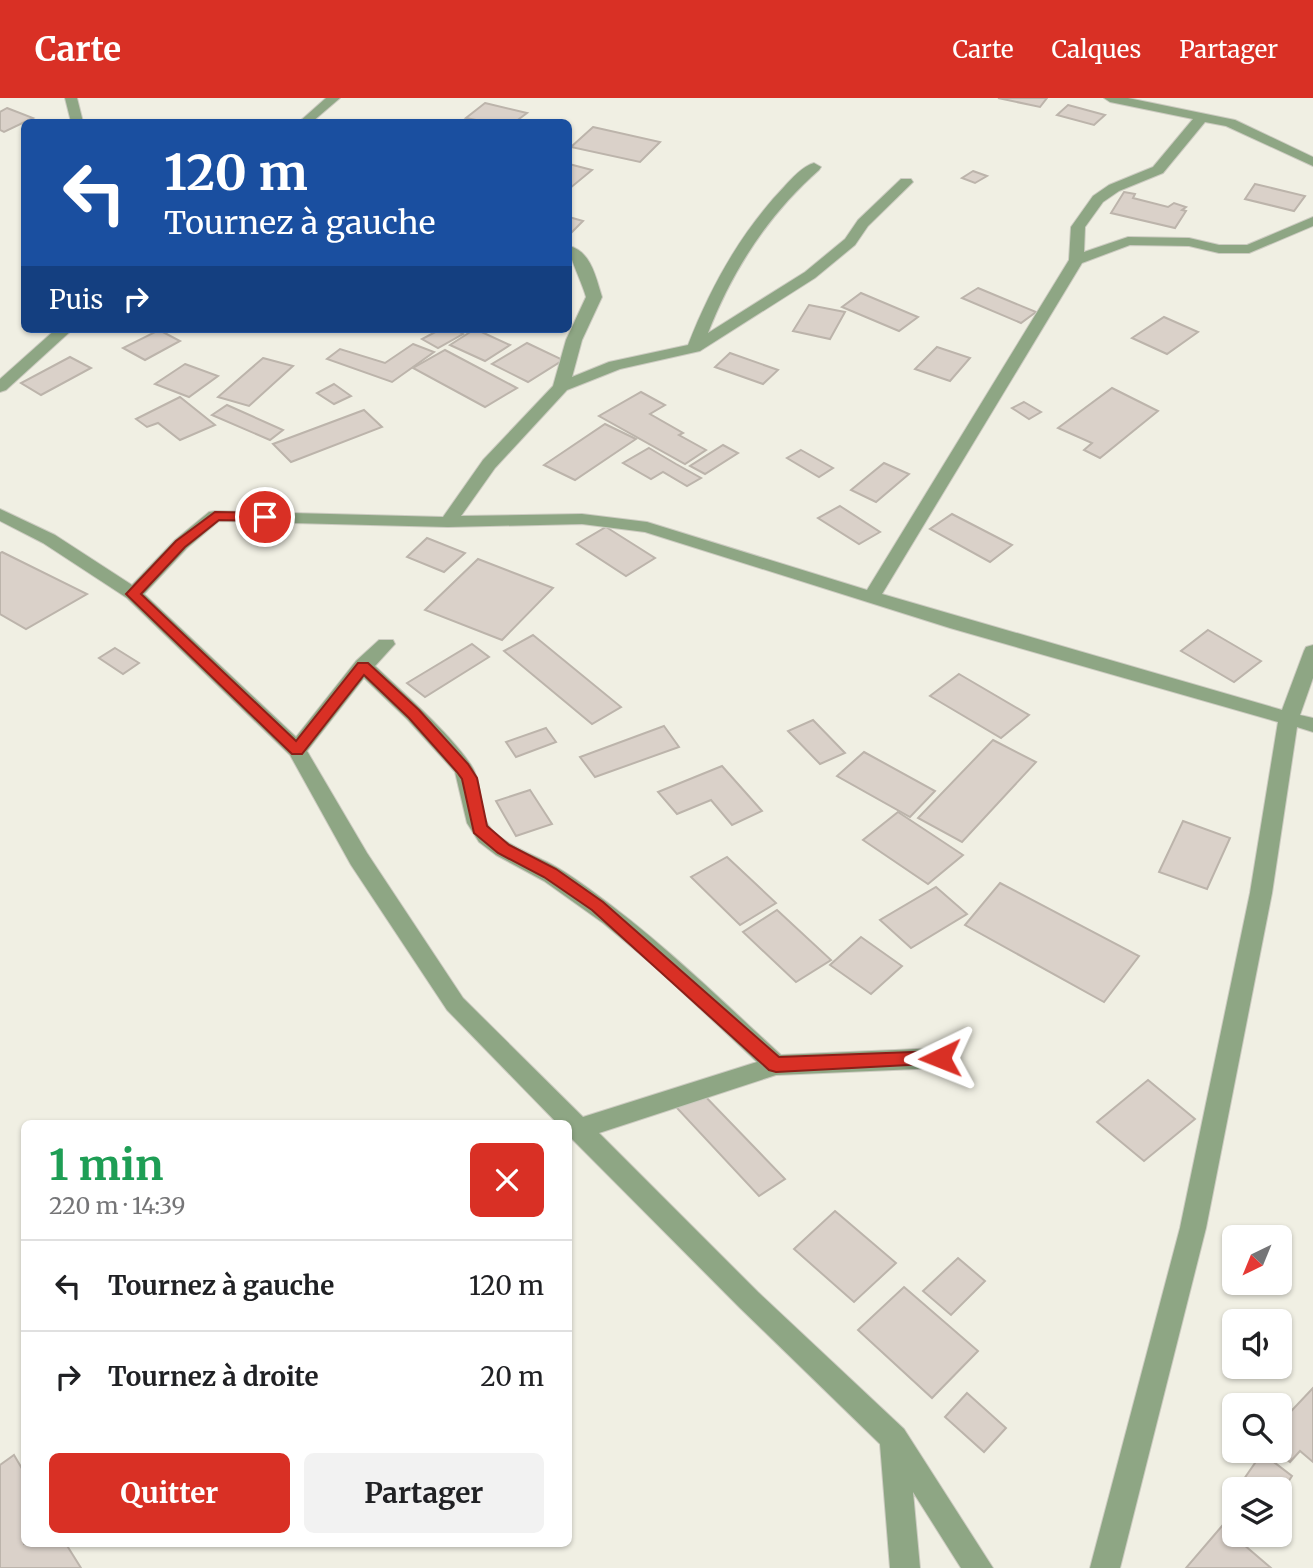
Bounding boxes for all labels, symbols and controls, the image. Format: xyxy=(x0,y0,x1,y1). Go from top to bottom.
text: Carte xyxy=(35,29,121,70)
text: Carte xyxy=(952,34,1013,65)
text: Calques xyxy=(1051,34,1141,65)
text: Partager xyxy=(1179,34,1278,65)
text: 120 m xyxy=(164,142,308,203)
icon: left xyxy=(49,147,140,238)
text: Tournez à gauche xyxy=(164,203,435,243)
icon: right xyxy=(117,280,155,318)
text: Puis xyxy=(49,283,103,316)
pin xyxy=(235,487,295,547)
icon: arrive xyxy=(246,498,284,536)
position arrow xyxy=(903,1021,977,1095)
text: 1 min xyxy=(49,1139,163,1191)
button: close xyxy=(470,1143,544,1217)
text: 220 m · 14:39 xyxy=(49,1191,185,1220)
north arrow xyxy=(1222,1225,1292,1295)
map controls xyxy=(1222,1225,1292,1547)
icon: left xyxy=(49,1267,87,1305)
text: Tournez à gauche xyxy=(108,1269,334,1302)
text: 120 m xyxy=(469,1269,544,1302)
button: sound xyxy=(1222,1309,1292,1379)
icon: right xyxy=(49,1358,87,1396)
text: Tournez à droite xyxy=(108,1360,319,1393)
text: 20 m xyxy=(480,1360,544,1393)
button: search xyxy=(1222,1393,1292,1463)
button: Quitter xyxy=(49,1453,290,1533)
button: Partager xyxy=(304,1453,544,1533)
button: layers xyxy=(1222,1477,1292,1547)

